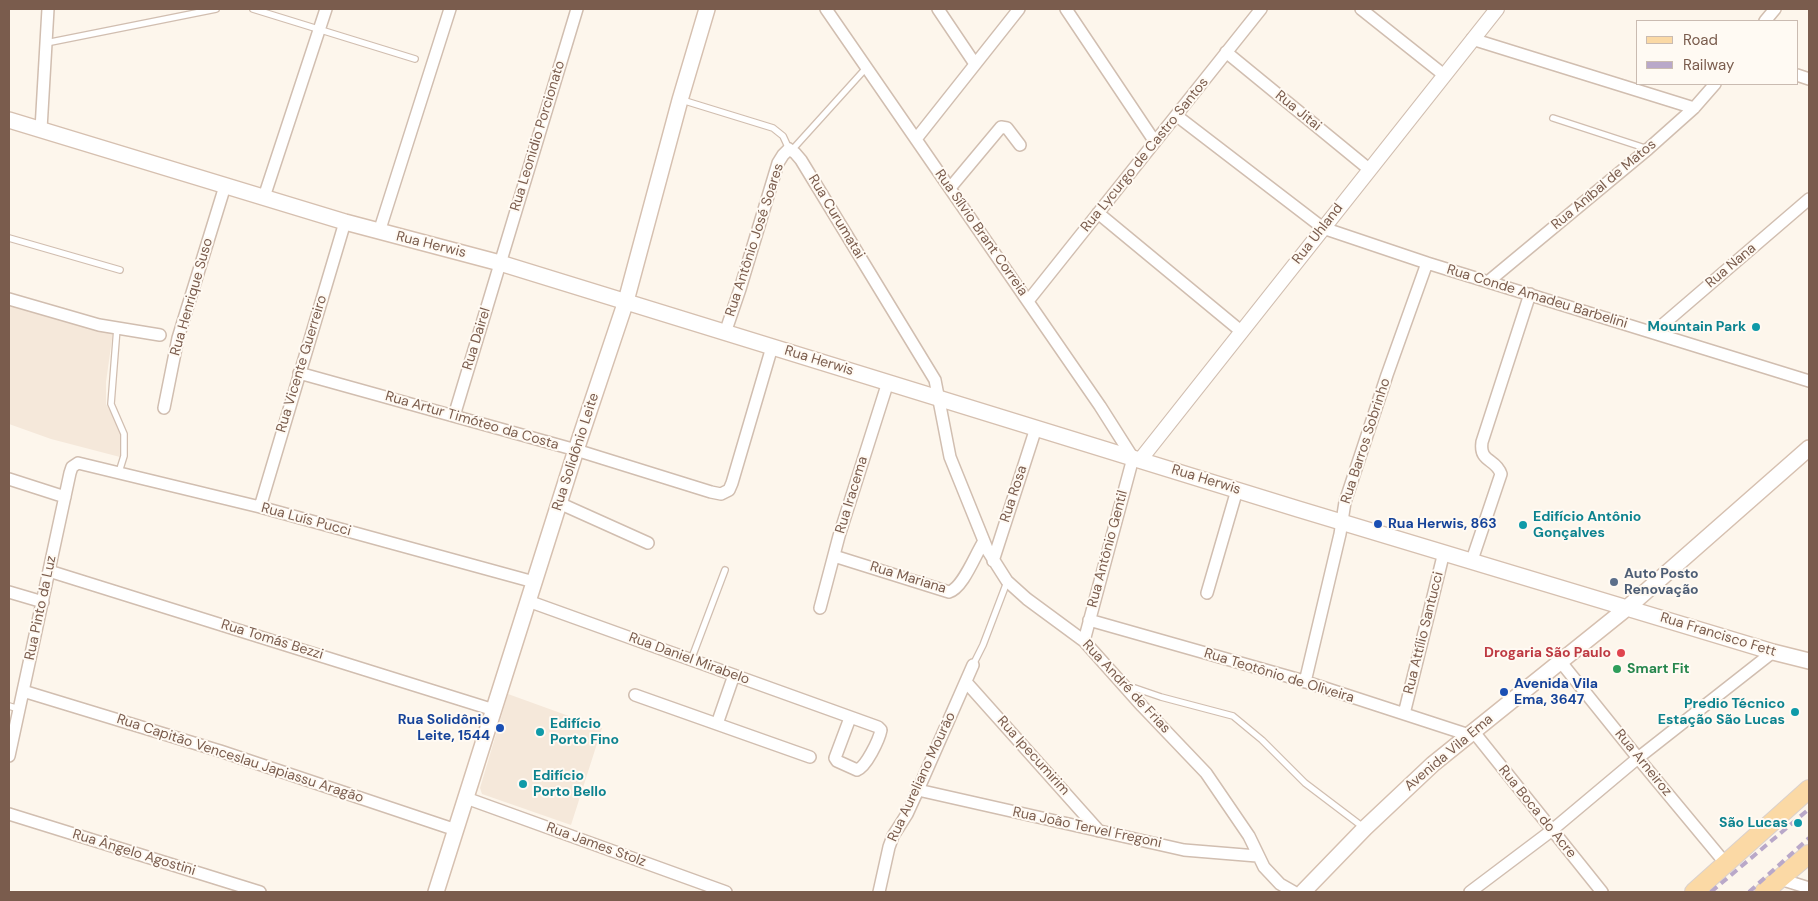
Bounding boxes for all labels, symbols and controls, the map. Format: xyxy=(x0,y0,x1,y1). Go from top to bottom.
legend xyxy=(1636,20,1798,85)
text: Road xyxy=(1683,30,1718,50)
text: Railway xyxy=(1683,55,1734,75)
street label: Rua Leonidio Porcionato xyxy=(507,59,569,213)
street label: Rua Lycurgo de Castro Santos xyxy=(1078,74,1212,236)
street label: Rua Jitai xyxy=(1272,87,1324,135)
street label: Rua Aníbal de Matos xyxy=(1548,136,1660,234)
street label: Rua Antônio José Soares xyxy=(722,161,788,319)
street label: Rua Sílvio Brant Correia xyxy=(931,166,1031,300)
street label: Rua Curumatai xyxy=(804,172,868,262)
street label: Rua Uhland xyxy=(1289,200,1347,268)
street label: Rua Herwis xyxy=(394,228,468,262)
street label: Rua Henrique Suso xyxy=(167,236,217,358)
street label: Rua Nana xyxy=(1702,240,1760,292)
street label: Rua Conde Amadeu Barbelini xyxy=(1445,261,1629,333)
street label: Rua Vicente Guerreiro xyxy=(273,293,331,435)
street label: Rua Dairel xyxy=(460,306,494,372)
place label: Mountain Park xyxy=(1648,319,1746,335)
marker: Mountain Park xyxy=(1750,321,1762,333)
street label: Rua Herwis xyxy=(782,343,856,379)
street label: Rua Barros Sobrinho xyxy=(1338,376,1394,506)
street label: Rua Artur Timóteo da Costa xyxy=(383,388,561,454)
street label: Rua Solidônio Leite xyxy=(549,391,603,513)
street label: Rua Iracema xyxy=(832,454,872,536)
street label: Rua Herwis xyxy=(1169,462,1243,498)
street label: Rua Rosa xyxy=(997,464,1031,524)
street label: Rua Antônio Gentil xyxy=(1084,489,1132,609)
street label: Rua Luís Pucci xyxy=(259,500,353,540)
place label: Edifício Antônio Gonçalves xyxy=(1533,509,1641,542)
place label: Rua Herwis, 863 xyxy=(1388,516,1497,532)
marker: Rua Herwis, 863 xyxy=(1372,518,1384,530)
marker: Edifício Antônio Gonçalves xyxy=(1517,519,1529,531)
street label: Rua Pinto da Luz xyxy=(22,554,60,662)
street label: Rua Mariana xyxy=(868,558,948,598)
place label: Auto Posto Renovação xyxy=(1624,566,1699,598)
street label: Rua Attílio Santucci xyxy=(1401,570,1447,696)
marker: Auto Posto Renovação xyxy=(1608,576,1620,588)
street label: Rua Francisco Fett xyxy=(1658,609,1778,661)
street label: Rua Tomás Bezzi xyxy=(219,616,325,664)
street label: Rua Daniel Mirabelo xyxy=(626,629,752,689)
street label: Rua André de Frias xyxy=(1078,637,1174,737)
street label: Rua Teotônio de Oliveira xyxy=(1202,645,1356,707)
place label: Drogaria São Paulo xyxy=(1484,645,1611,661)
marker: Drogaria São Paulo xyxy=(1615,647,1627,659)
place label: Smart Fit xyxy=(1627,661,1690,677)
marker: Smart Fit xyxy=(1611,663,1623,675)
place label: Avenida Vila Ema, 3647 xyxy=(1514,676,1598,709)
marker: Avenida Vila Ema, 3647 xyxy=(1498,686,1510,698)
place label: Predio Técnico Estação São Lucas xyxy=(1658,696,1785,729)
marker: Predio Técnico Estação São Lucas xyxy=(1789,706,1801,718)
street label: Rua Aureliano Mourão xyxy=(885,710,959,844)
street label: Rua Capitão Venceslau Japiassu Aragão xyxy=(114,711,366,807)
street label: Avenida Vila Ema xyxy=(1401,711,1497,795)
place label: Rua Solidônio Leite, 1544 xyxy=(398,712,490,744)
street label: Rua Ipecumirim xyxy=(993,713,1073,799)
place label: Edifício Porto Fino xyxy=(550,716,619,749)
marker: Rua Solidônio Leite, 1544 xyxy=(494,722,506,734)
marker: Edifício Porto Fino xyxy=(534,726,546,738)
street label: Rua Arneiroz xyxy=(1611,726,1675,800)
street label: Rua Boca do Acre xyxy=(1494,762,1580,862)
place label: Edifício Porto Bello xyxy=(533,768,607,800)
marker: Edifício Porto Bello xyxy=(517,778,529,790)
street label: Rua João Tervel Fregoni xyxy=(1011,804,1163,852)
place label: São Lucas xyxy=(1719,815,1788,831)
marker: São Lucas xyxy=(1792,817,1804,829)
street label: Rua James Stolz xyxy=(544,819,648,871)
street label: Rua Ângelo Agostini xyxy=(70,826,198,880)

